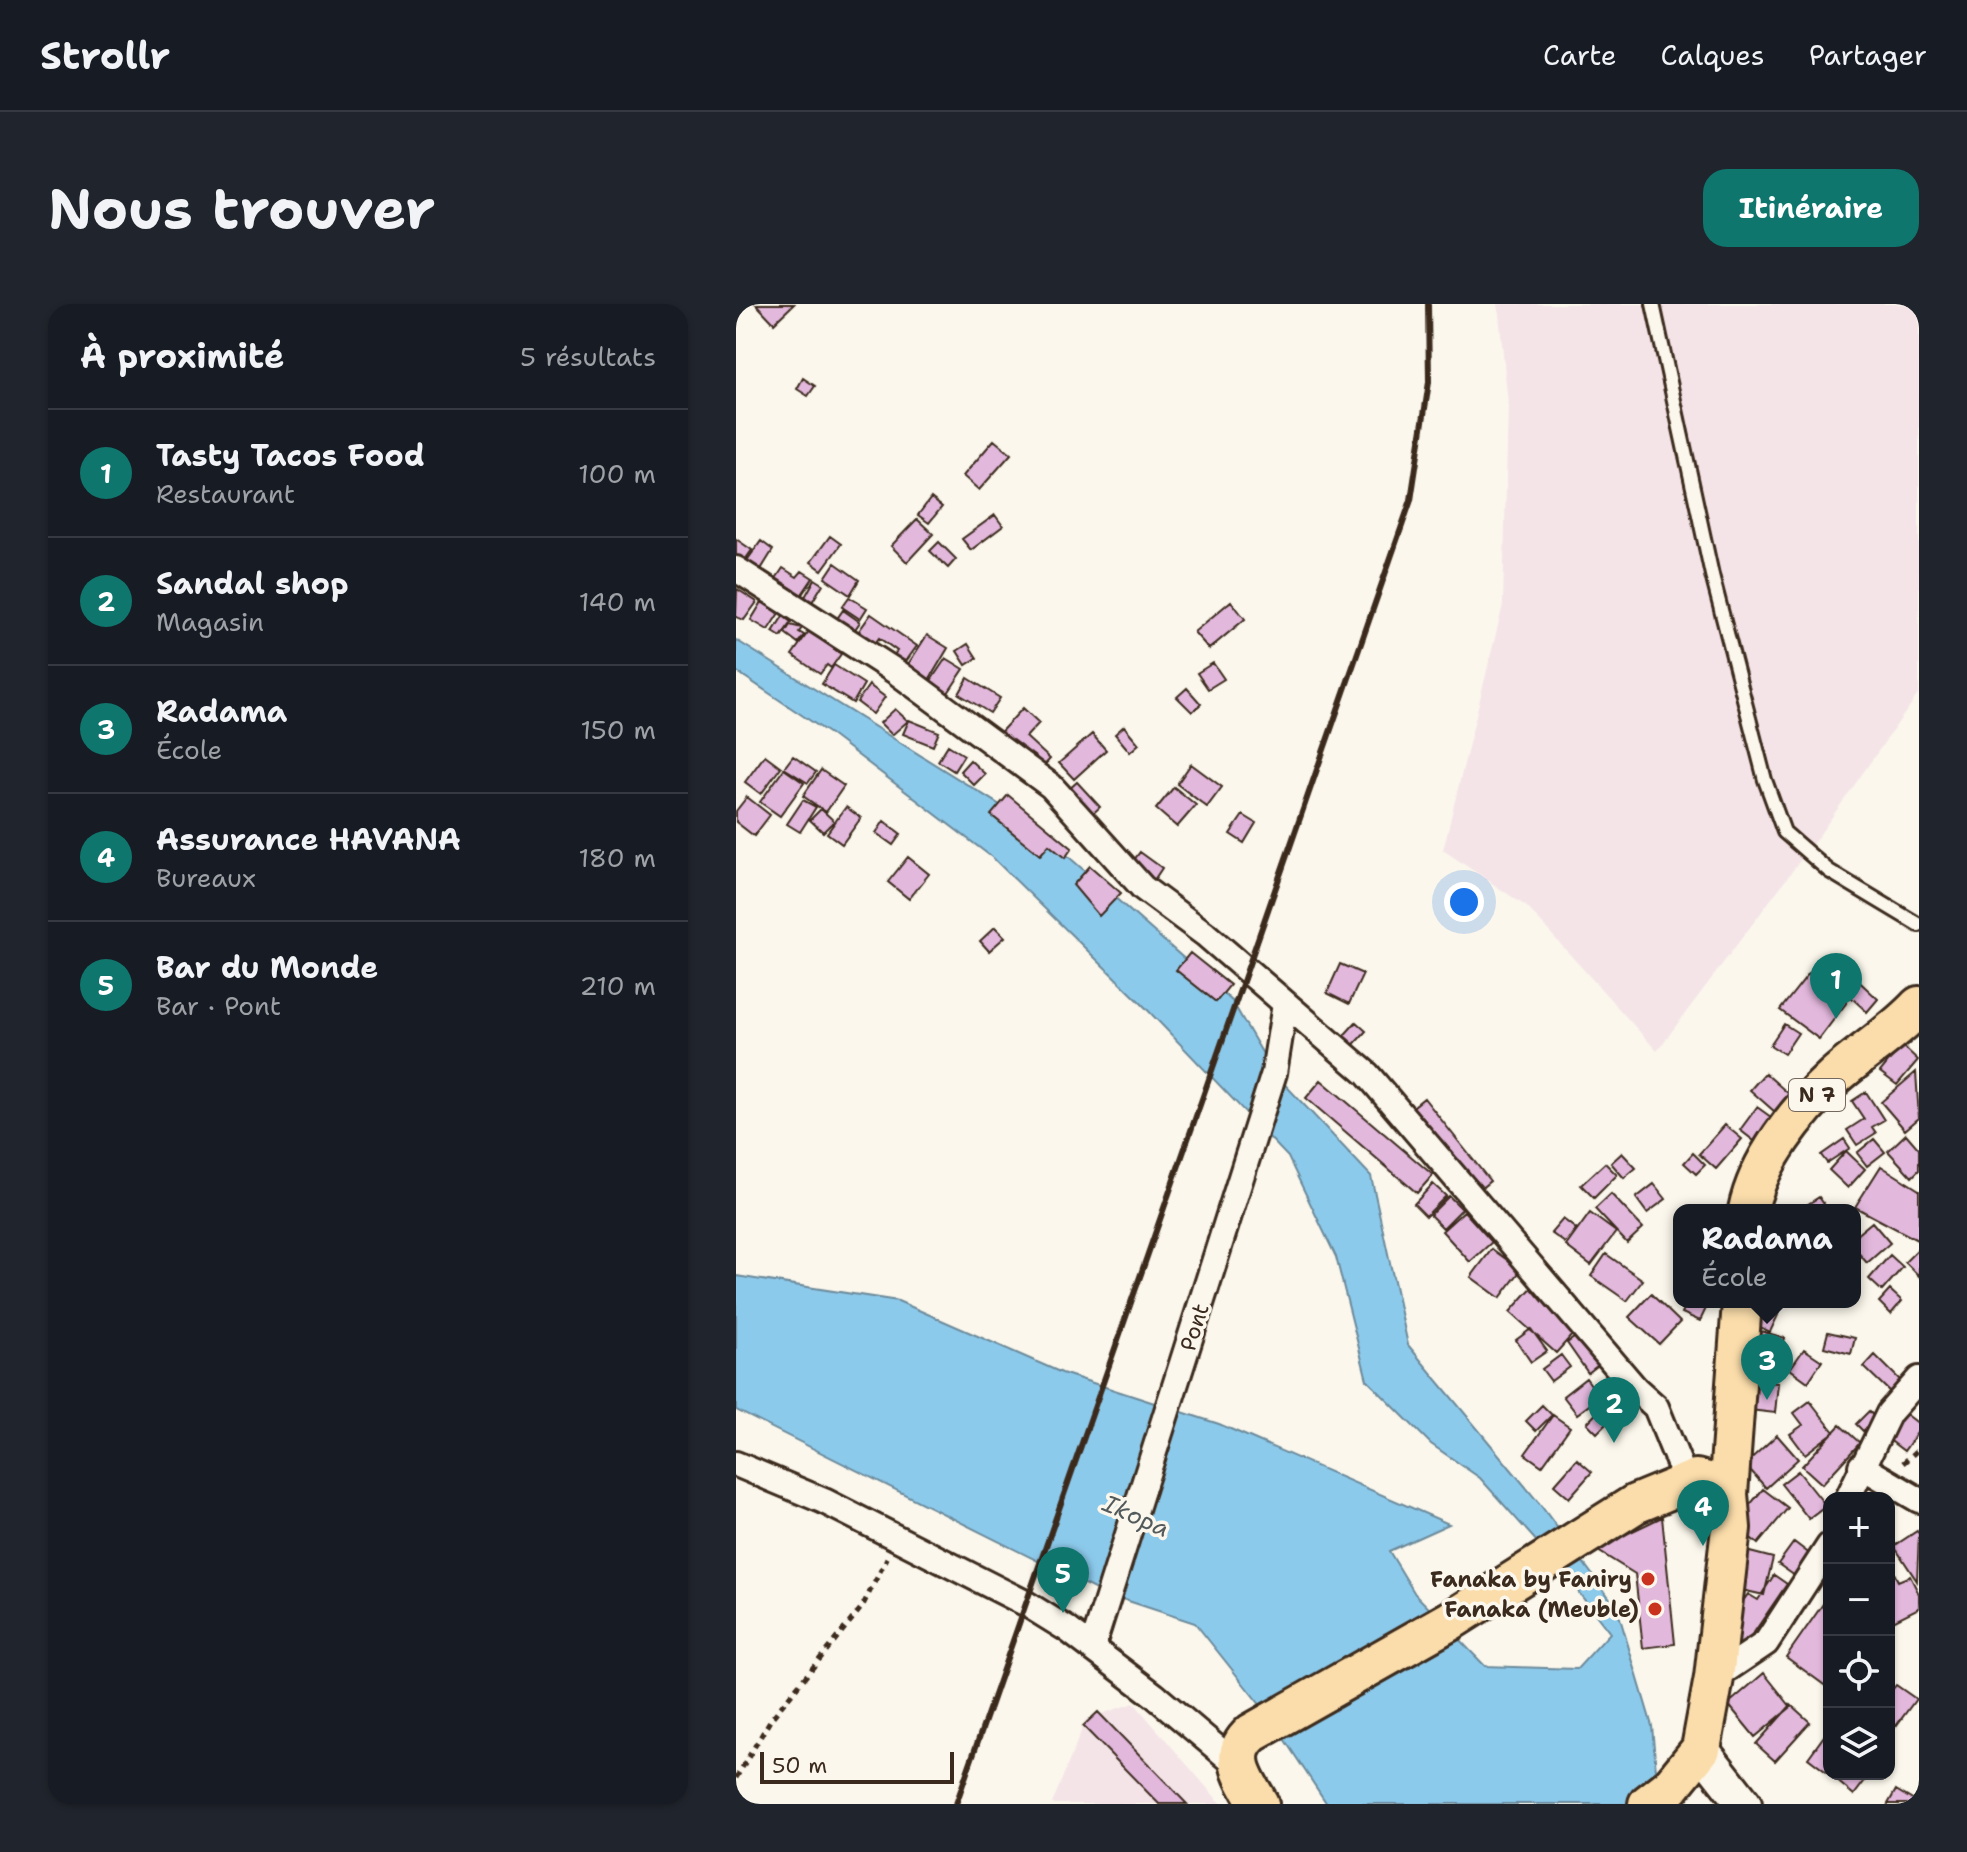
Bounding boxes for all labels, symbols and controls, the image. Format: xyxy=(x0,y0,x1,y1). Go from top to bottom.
text: Strollr xyxy=(40,30,170,81)
text: Carte xyxy=(1543,36,1616,74)
text: Calques xyxy=(1660,36,1765,74)
text: Partager xyxy=(1809,36,1927,74)
button: Itinéraire xyxy=(1703,169,1919,247)
text: Nous trouver xyxy=(48,171,435,246)
text: À proximité xyxy=(80,333,284,379)
text: 5 résultats xyxy=(520,339,656,374)
text: Tasty Tacos Food xyxy=(156,435,425,476)
text: 1 xyxy=(100,456,112,491)
text: 100 m xyxy=(578,456,656,491)
text: Restaurant xyxy=(156,476,295,511)
text: Sandal shop xyxy=(156,563,348,604)
text: 2 xyxy=(97,584,115,619)
text: 140 m xyxy=(579,584,656,619)
text: Magasin xyxy=(156,604,264,639)
text: Radama xyxy=(156,691,287,732)
text: 3 xyxy=(97,712,115,747)
text: 150 m xyxy=(580,712,656,747)
text: École xyxy=(156,732,222,767)
text: Assurance HAVANA xyxy=(156,819,461,860)
text: 4 xyxy=(97,840,115,875)
text: 180 m xyxy=(578,840,656,875)
text: Bureaux xyxy=(156,860,256,895)
your location xyxy=(1444,882,1484,922)
text: Bar du Monde xyxy=(156,947,378,988)
pin: 1 xyxy=(1810,953,1862,1019)
text: 5 xyxy=(98,968,114,1003)
text: 210 m xyxy=(579,968,656,1003)
text: Bar · Pont xyxy=(156,988,281,1023)
road number: N 7 xyxy=(1789,1079,1845,1111)
popup xyxy=(1673,1204,1861,1308)
text: Radama xyxy=(1701,1218,1833,1259)
text: École xyxy=(1701,1259,1768,1294)
street label: Pont xyxy=(1173,1300,1216,1355)
pin: 3 xyxy=(1741,1334,1793,1400)
pin: 2 xyxy=(1588,1377,1640,1443)
pin: 4 xyxy=(1677,1480,1729,1546)
water label: Ikopa xyxy=(1097,1487,1174,1545)
map controls xyxy=(1823,1492,1895,1780)
button: + xyxy=(1823,1492,1895,1564)
pin: 5 xyxy=(1037,1547,1089,1613)
button: − xyxy=(1823,1564,1895,1636)
place label: Fanaka by Faniry xyxy=(1430,1565,1632,1594)
marker: Fanaka by Faniry xyxy=(1639,1570,1657,1588)
place label: Fanaka (Meuble) xyxy=(1444,1595,1639,1624)
marker: Fanaka (Meuble) xyxy=(1646,1600,1664,1618)
button: locate xyxy=(1823,1636,1895,1708)
button: layers xyxy=(1823,1708,1895,1780)
scale bar xyxy=(760,1748,954,1784)
text: 50 m xyxy=(772,1751,827,1780)

